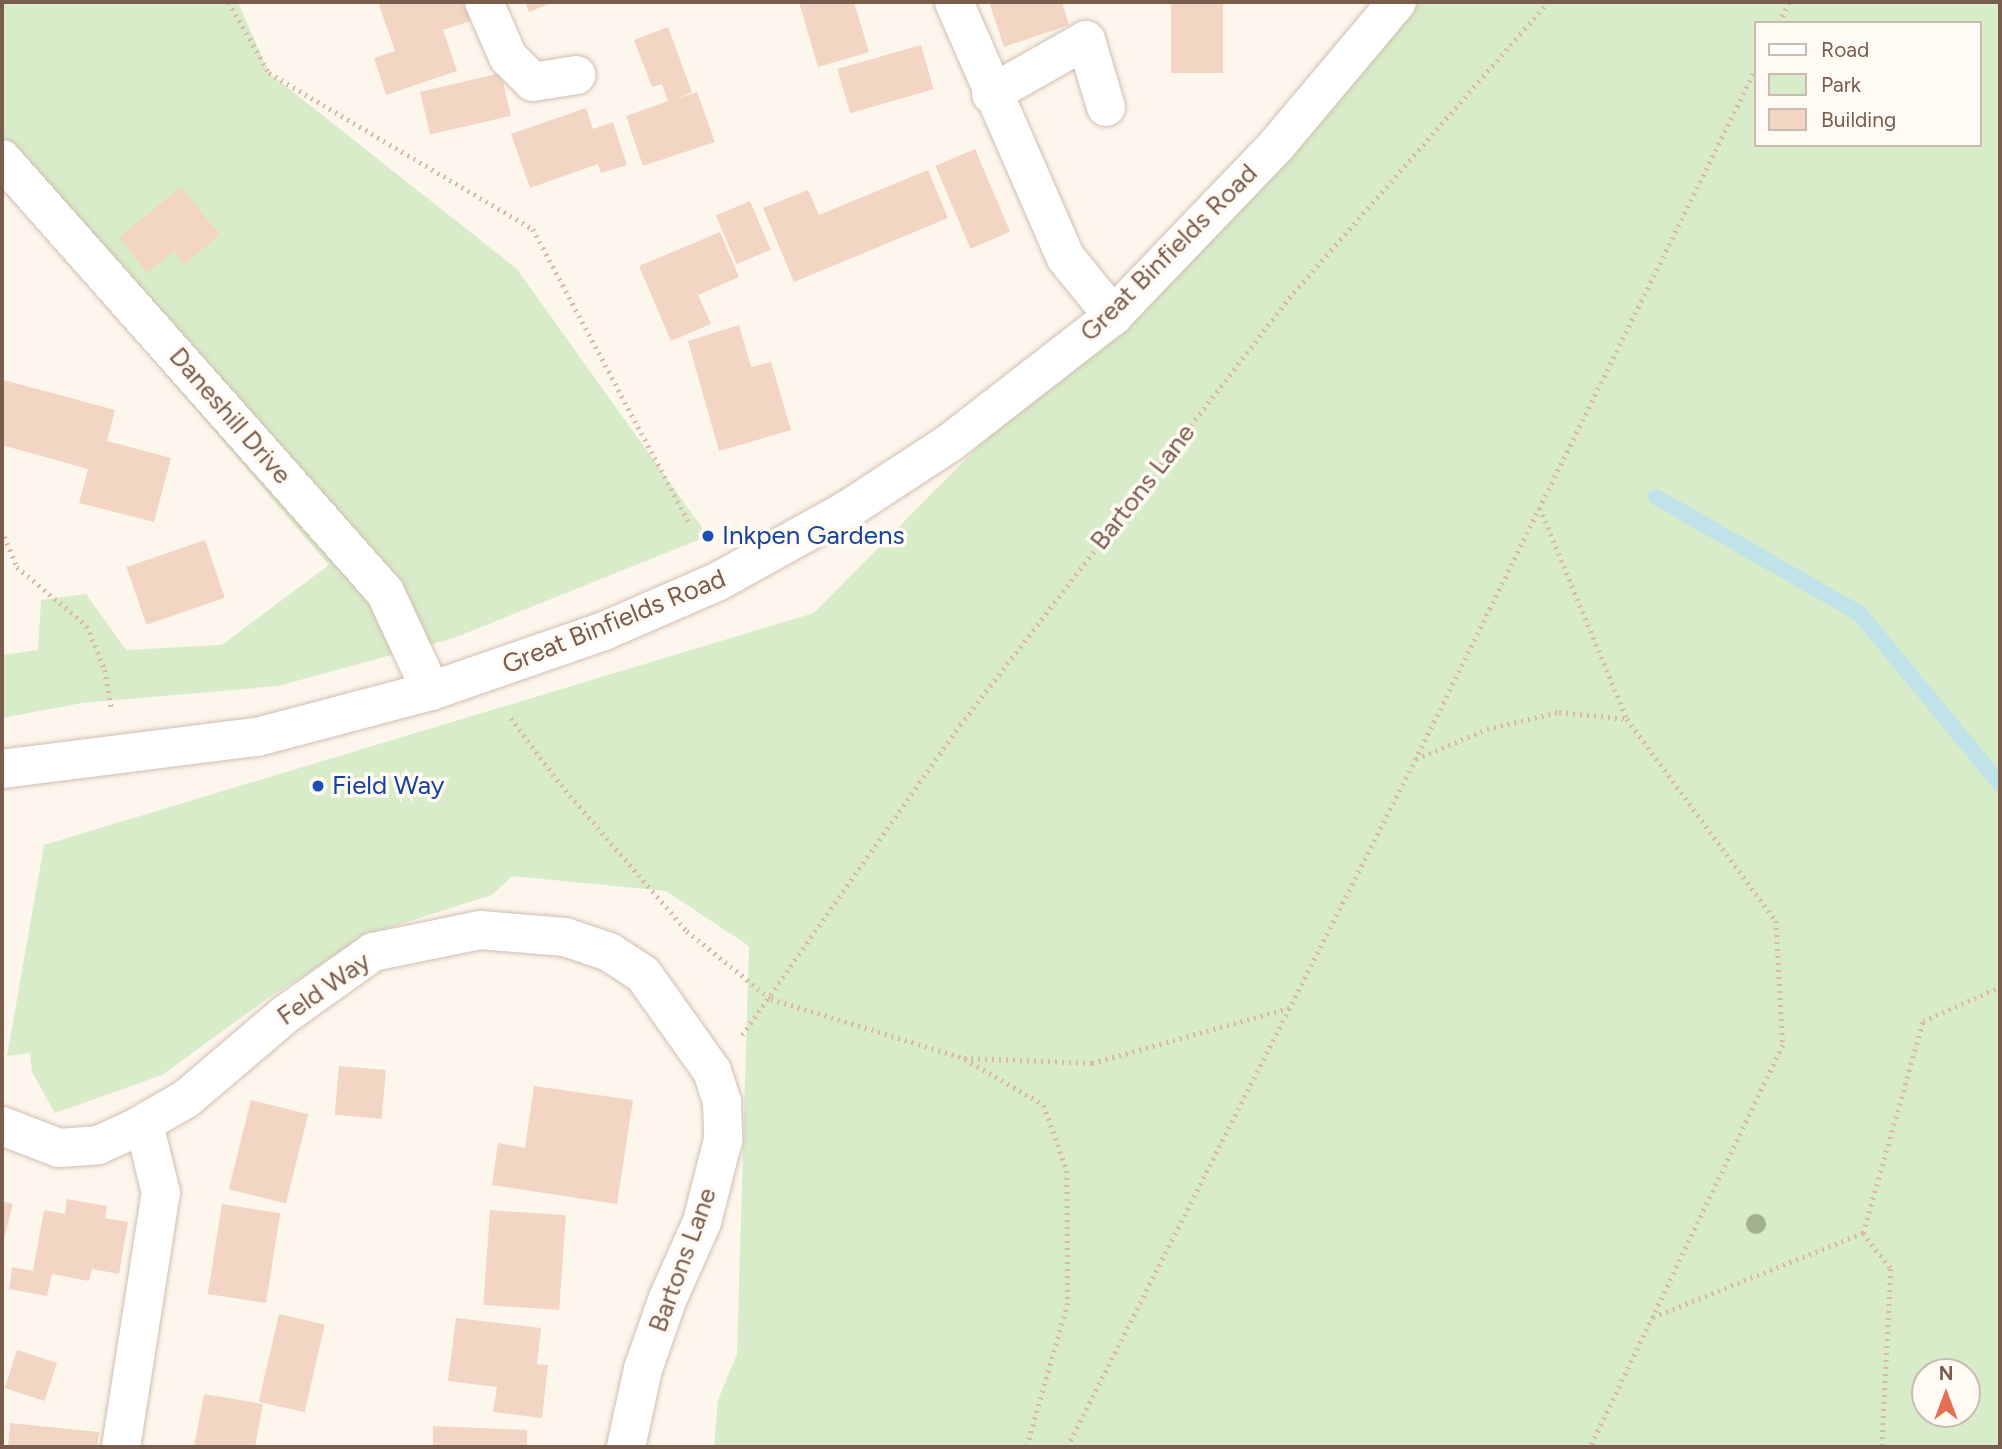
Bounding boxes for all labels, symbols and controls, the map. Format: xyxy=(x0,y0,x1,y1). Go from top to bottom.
legend xyxy=(1754,21,1981,147)
text: Road xyxy=(1821,37,1869,62)
text: Park xyxy=(1821,72,1861,97)
text: Building xyxy=(1821,107,1896,132)
street label: Great Binfields Road xyxy=(1074,158,1264,348)
street label: Daneshill Drive xyxy=(162,341,298,491)
street label: Bartons Lane xyxy=(1084,418,1202,556)
place label: Inkpen Gardens xyxy=(722,520,905,552)
marker: Inkpen Gardens xyxy=(700,528,716,544)
street label: Great Binfields Road xyxy=(498,563,730,681)
place label: Field Way xyxy=(332,770,444,802)
marker: Field Way xyxy=(310,778,326,794)
street label: Feld Way xyxy=(272,946,376,1032)
street label: Bartons Lane xyxy=(642,1184,724,1336)
north arrow xyxy=(1911,1358,1981,1428)
text: N xyxy=(1939,1362,1953,1385)

